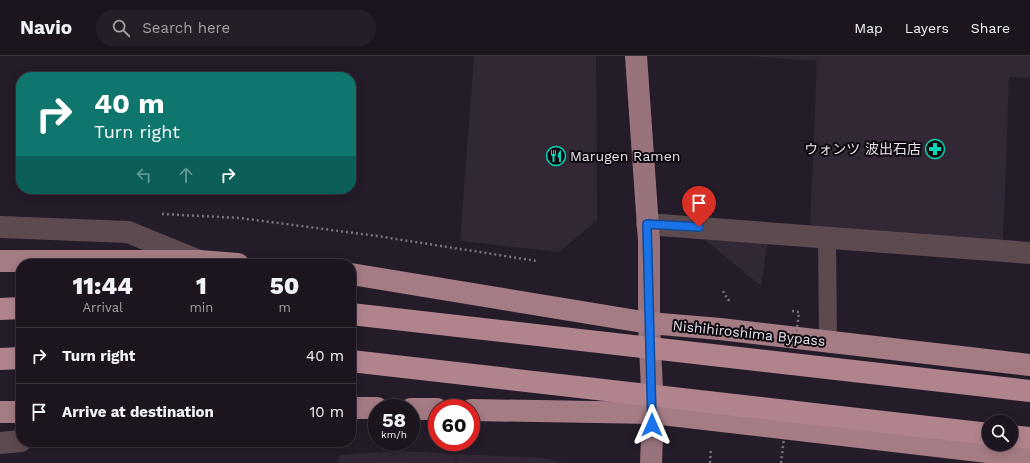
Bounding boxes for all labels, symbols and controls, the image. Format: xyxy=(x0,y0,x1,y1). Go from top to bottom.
search box xyxy=(96,10,376,46)
text: Navio xyxy=(20,16,72,39)
icon: search xyxy=(110,17,132,39)
text: Search here xyxy=(142,19,230,37)
text: Map xyxy=(854,20,883,36)
text: Layers xyxy=(905,20,949,36)
text: Share xyxy=(971,20,1010,36)
text: 40 m xyxy=(94,87,164,120)
icon: right xyxy=(28,88,80,140)
text: Turn right xyxy=(94,121,180,142)
pharmacy icon: ウォンツ 波出石店 xyxy=(924,138,946,160)
place label: ウォンツ 波出石店 xyxy=(804,141,921,157)
restaurant icon: Marugen Ramen xyxy=(545,145,567,167)
place label: Marugen Ramen xyxy=(570,148,680,164)
icon: left xyxy=(133,164,155,186)
icon: ahead xyxy=(175,164,197,186)
icon: right xyxy=(217,164,239,186)
pin xyxy=(682,186,716,227)
icon: arrive xyxy=(688,192,710,214)
text: 11:44 xyxy=(73,272,133,300)
text: 1 xyxy=(196,272,207,300)
text: 50 xyxy=(270,272,299,300)
text: Arrival xyxy=(82,300,123,315)
text: min xyxy=(189,300,213,315)
text: m xyxy=(278,300,291,315)
street label: Nishihiroshima Bypass xyxy=(672,317,826,349)
icon: right xyxy=(28,345,50,367)
text: Turn right xyxy=(62,347,135,365)
text: 40 m xyxy=(306,347,344,365)
speed limit sign: 60 xyxy=(428,399,480,451)
icon: arrive xyxy=(28,401,50,423)
text: Arrive at destination xyxy=(62,403,214,421)
text: 10 m xyxy=(309,403,344,421)
position arrow xyxy=(631,404,673,446)
text: 58 xyxy=(382,408,406,432)
map controls xyxy=(982,415,1018,451)
button: search xyxy=(982,415,1018,451)
text: km/h xyxy=(381,429,407,440)

